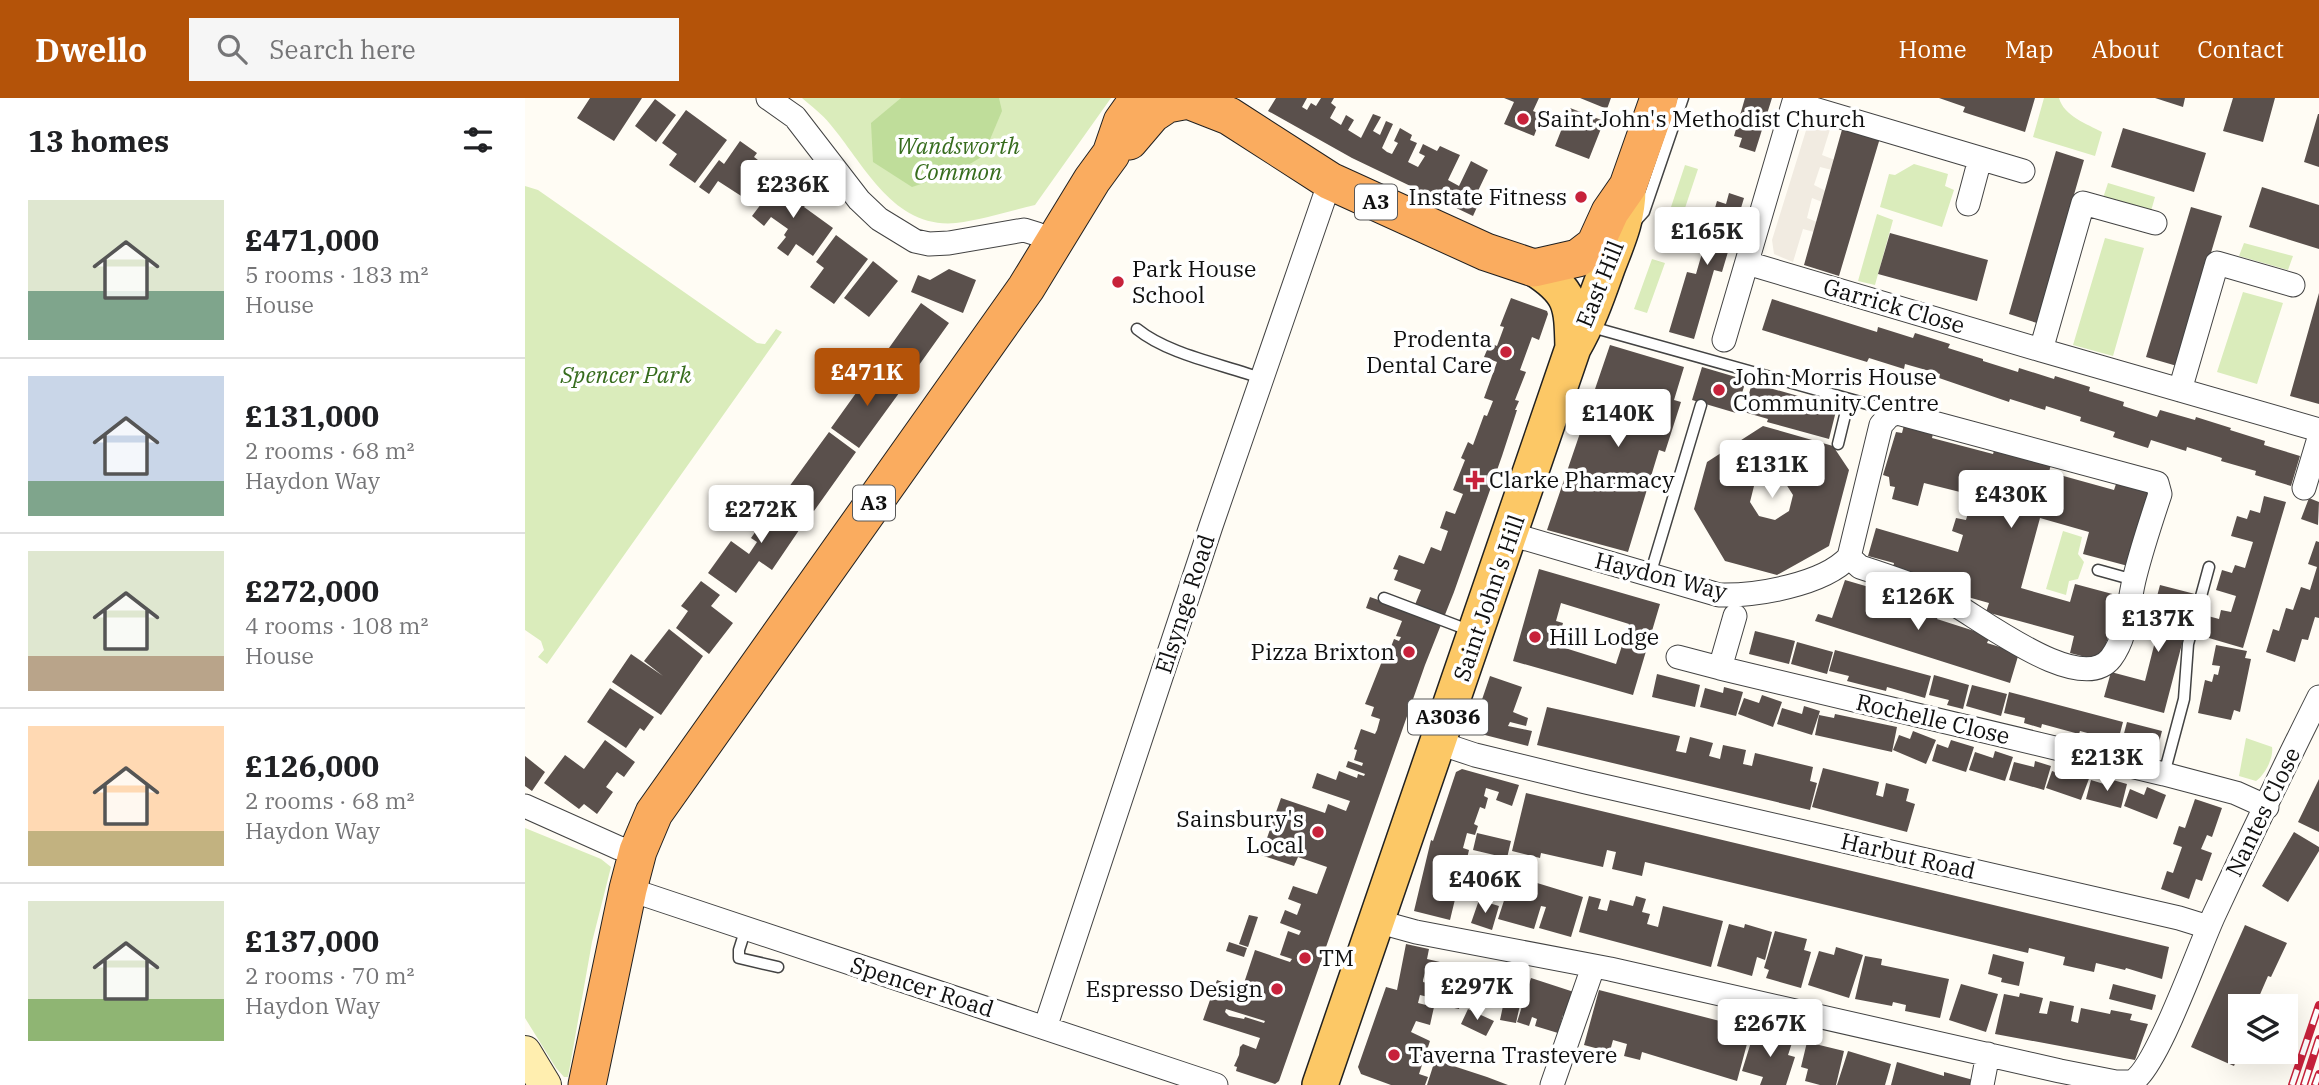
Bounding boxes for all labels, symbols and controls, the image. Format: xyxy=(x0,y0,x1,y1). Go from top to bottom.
search box xyxy=(189,18,679,81)
text: Dwello xyxy=(35,28,147,71)
icon: search xyxy=(213,30,251,68)
text: Search here xyxy=(269,32,416,66)
text: Home xyxy=(1899,33,1967,65)
text: Map xyxy=(2005,33,2053,65)
text: About xyxy=(2091,33,2159,65)
text: Contact xyxy=(2197,33,2284,65)
place label: Saint John's Methodist Church xyxy=(1537,103,1866,133)
marker: Saint John's Methodist Church xyxy=(1515,111,1531,127)
text: 13 homes xyxy=(28,121,169,160)
icon: filters xyxy=(459,121,497,159)
park label: Wandsworth Common xyxy=(896,130,1020,186)
pin: £236K xyxy=(744,160,842,220)
text: £236K xyxy=(757,168,829,198)
place label: Instate Fitness xyxy=(1409,181,1567,211)
road number: A3 xyxy=(1355,184,1397,220)
marker: Instate Fitness xyxy=(1573,189,1589,205)
pin: £165K xyxy=(1658,208,1756,267)
text: £165K xyxy=(1671,215,1743,245)
text: £471,000 xyxy=(245,220,379,259)
icon: home xyxy=(84,228,168,312)
street label: East Hill xyxy=(1568,236,1630,331)
place label: Park House School xyxy=(1132,253,1256,309)
text: 5 rooms · 183 m² xyxy=(245,259,428,289)
street label: Garrick Close xyxy=(1820,271,1969,340)
marker: Park House School xyxy=(1110,274,1126,290)
text: House xyxy=(245,289,314,319)
place label: Prodenta Dental Care xyxy=(1366,323,1492,379)
marker: Prodenta Dental Care xyxy=(1498,344,1514,360)
pin: £471K xyxy=(818,348,916,408)
text: £471K xyxy=(831,356,903,386)
park label: Spencer Park xyxy=(560,359,692,389)
place label: John Morris House Community Centre xyxy=(1733,361,1939,417)
marker: John Morris House Community Centre xyxy=(1711,382,1727,398)
pin: £140K xyxy=(1569,390,1667,449)
text: £131,000 xyxy=(245,396,379,435)
text: £140K xyxy=(1582,397,1654,427)
icon: home xyxy=(84,404,168,488)
text: 2 rooms · 68 m² xyxy=(245,435,415,465)
pin: £131K xyxy=(1723,440,1821,500)
text: £131K xyxy=(1736,448,1808,478)
place label: Clarke Pharmacy xyxy=(1489,464,1675,494)
text: Haydon Way xyxy=(245,465,380,495)
pin: £430K xyxy=(1962,470,2060,530)
marker: Clarke Pharmacy xyxy=(1467,472,1483,488)
text: £430K xyxy=(1975,478,2047,508)
pin: £272K xyxy=(712,486,810,545)
road number: A3 xyxy=(853,486,895,520)
text: £272K xyxy=(725,493,797,523)
street label: Saint John's Hill xyxy=(1446,510,1531,685)
street label: Elsynge Road xyxy=(1147,530,1221,677)
street label: Haydon Way xyxy=(1592,544,1731,606)
text: £272,000 xyxy=(245,571,379,610)
pin: £126K xyxy=(1869,573,1967,632)
icon: home xyxy=(84,579,168,663)
text: £126K xyxy=(1882,580,1954,610)
pin: £137K xyxy=(2109,594,2207,654)
text: £137K xyxy=(2122,602,2194,632)
text: 4 rooms · 108 m² xyxy=(245,610,428,640)
place label: Hill Lodge xyxy=(1549,621,1659,651)
marker: Hill Lodge xyxy=(1527,629,1543,645)
place label: Pizza Brixton xyxy=(1251,636,1395,666)
text: House xyxy=(245,640,314,670)
marker: Pizza Brixton xyxy=(1401,644,1417,660)
street label: Rochelle Close xyxy=(1854,686,2013,750)
road number: A3036 xyxy=(1408,700,1488,734)
pin: £213K xyxy=(2058,734,2156,793)
text: £213K xyxy=(2071,741,2143,771)
street label: Nantes Close xyxy=(2218,742,2306,881)
text: £126,000 xyxy=(245,746,379,785)
icon: home xyxy=(84,754,168,838)
text: 2 rooms · 68 m² xyxy=(245,785,415,815)
place label: Sainsbury's Local xyxy=(1176,803,1304,859)
text: Haydon Way xyxy=(245,815,380,845)
marker: Sainsbury's Local xyxy=(1310,824,1326,840)
street label: Harbut Road xyxy=(1838,825,1978,885)
pin: £406K xyxy=(1436,856,1534,915)
text: £406K xyxy=(1449,863,1521,893)
text: £137,000 xyxy=(245,921,379,960)
icon: home xyxy=(84,929,168,1013)
place label: TM xyxy=(1319,942,1354,972)
street label: Spencer Road xyxy=(847,949,998,1023)
marker: TM xyxy=(1297,950,1313,966)
text: 2 rooms · 70 m² xyxy=(245,960,415,990)
pin: £297K xyxy=(1428,962,1526,1022)
text: £297K xyxy=(1441,970,1513,1000)
place label: Espresso Design xyxy=(1086,973,1263,1003)
marker: Espresso Design xyxy=(1269,981,1285,997)
text: Haydon Way xyxy=(245,990,380,1020)
map controls xyxy=(2228,994,2298,1064)
button: layers xyxy=(2228,994,2298,1064)
pin: £267K xyxy=(1721,1000,1819,1059)
text: £267K xyxy=(1734,1007,1806,1037)
place label: Taverna Trastevere xyxy=(1408,1039,1617,1069)
marker: Taverna Trastevere xyxy=(1386,1047,1402,1063)

